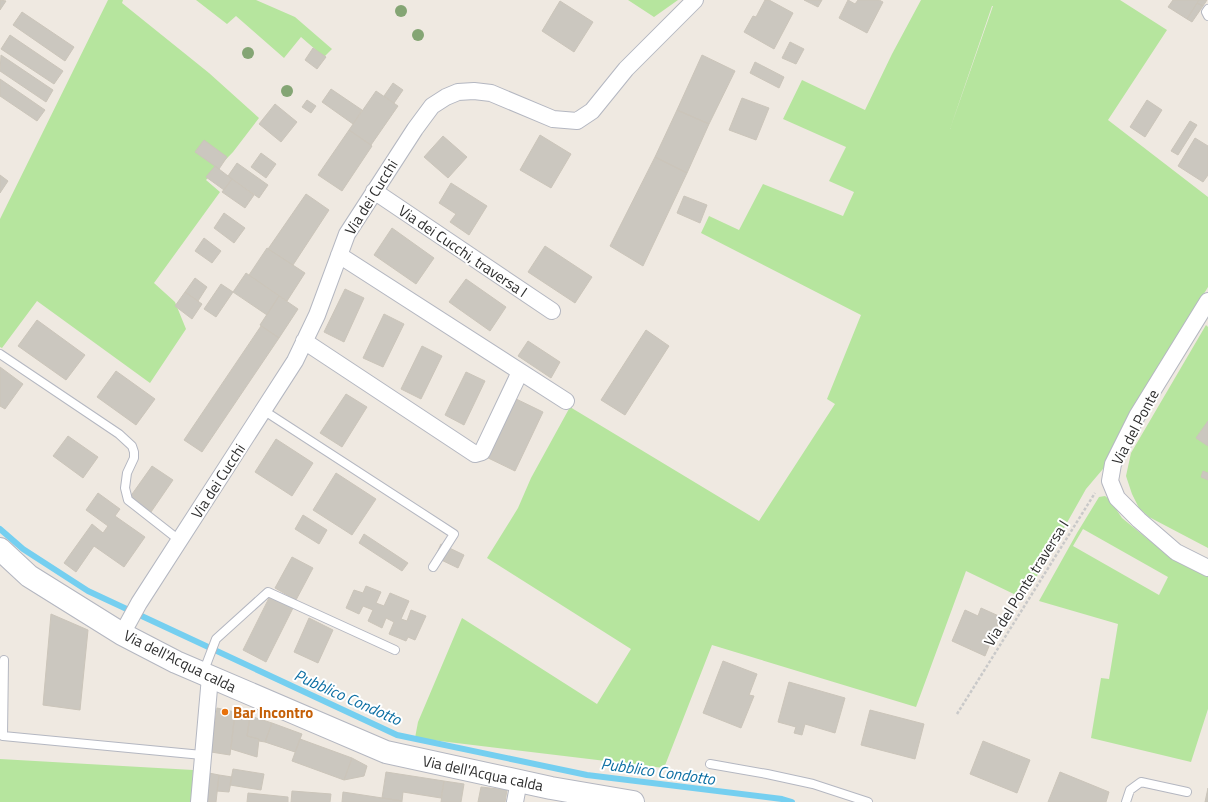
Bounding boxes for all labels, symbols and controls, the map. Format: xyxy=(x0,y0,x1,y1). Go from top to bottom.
street label: Via dei Cucchi xyxy=(339,155,403,239)
street label: Via dei Cucchi, traversa I xyxy=(394,199,532,303)
street label: Via del Ponte xyxy=(1105,385,1165,469)
street label: Via dei Cucchi xyxy=(185,439,251,523)
street label: Via del Ponte traversa I xyxy=(978,515,1074,651)
street label: Via dell'Acqua calda xyxy=(120,624,241,698)
water label: Pubblico Condotto xyxy=(291,663,406,732)
place label: Bar Incontro xyxy=(233,701,313,724)
marker: Bar Incontro xyxy=(220,707,230,717)
street label: Via dell'Acqua calda xyxy=(421,749,546,797)
water label: Pubblico Condotto xyxy=(599,751,718,791)

